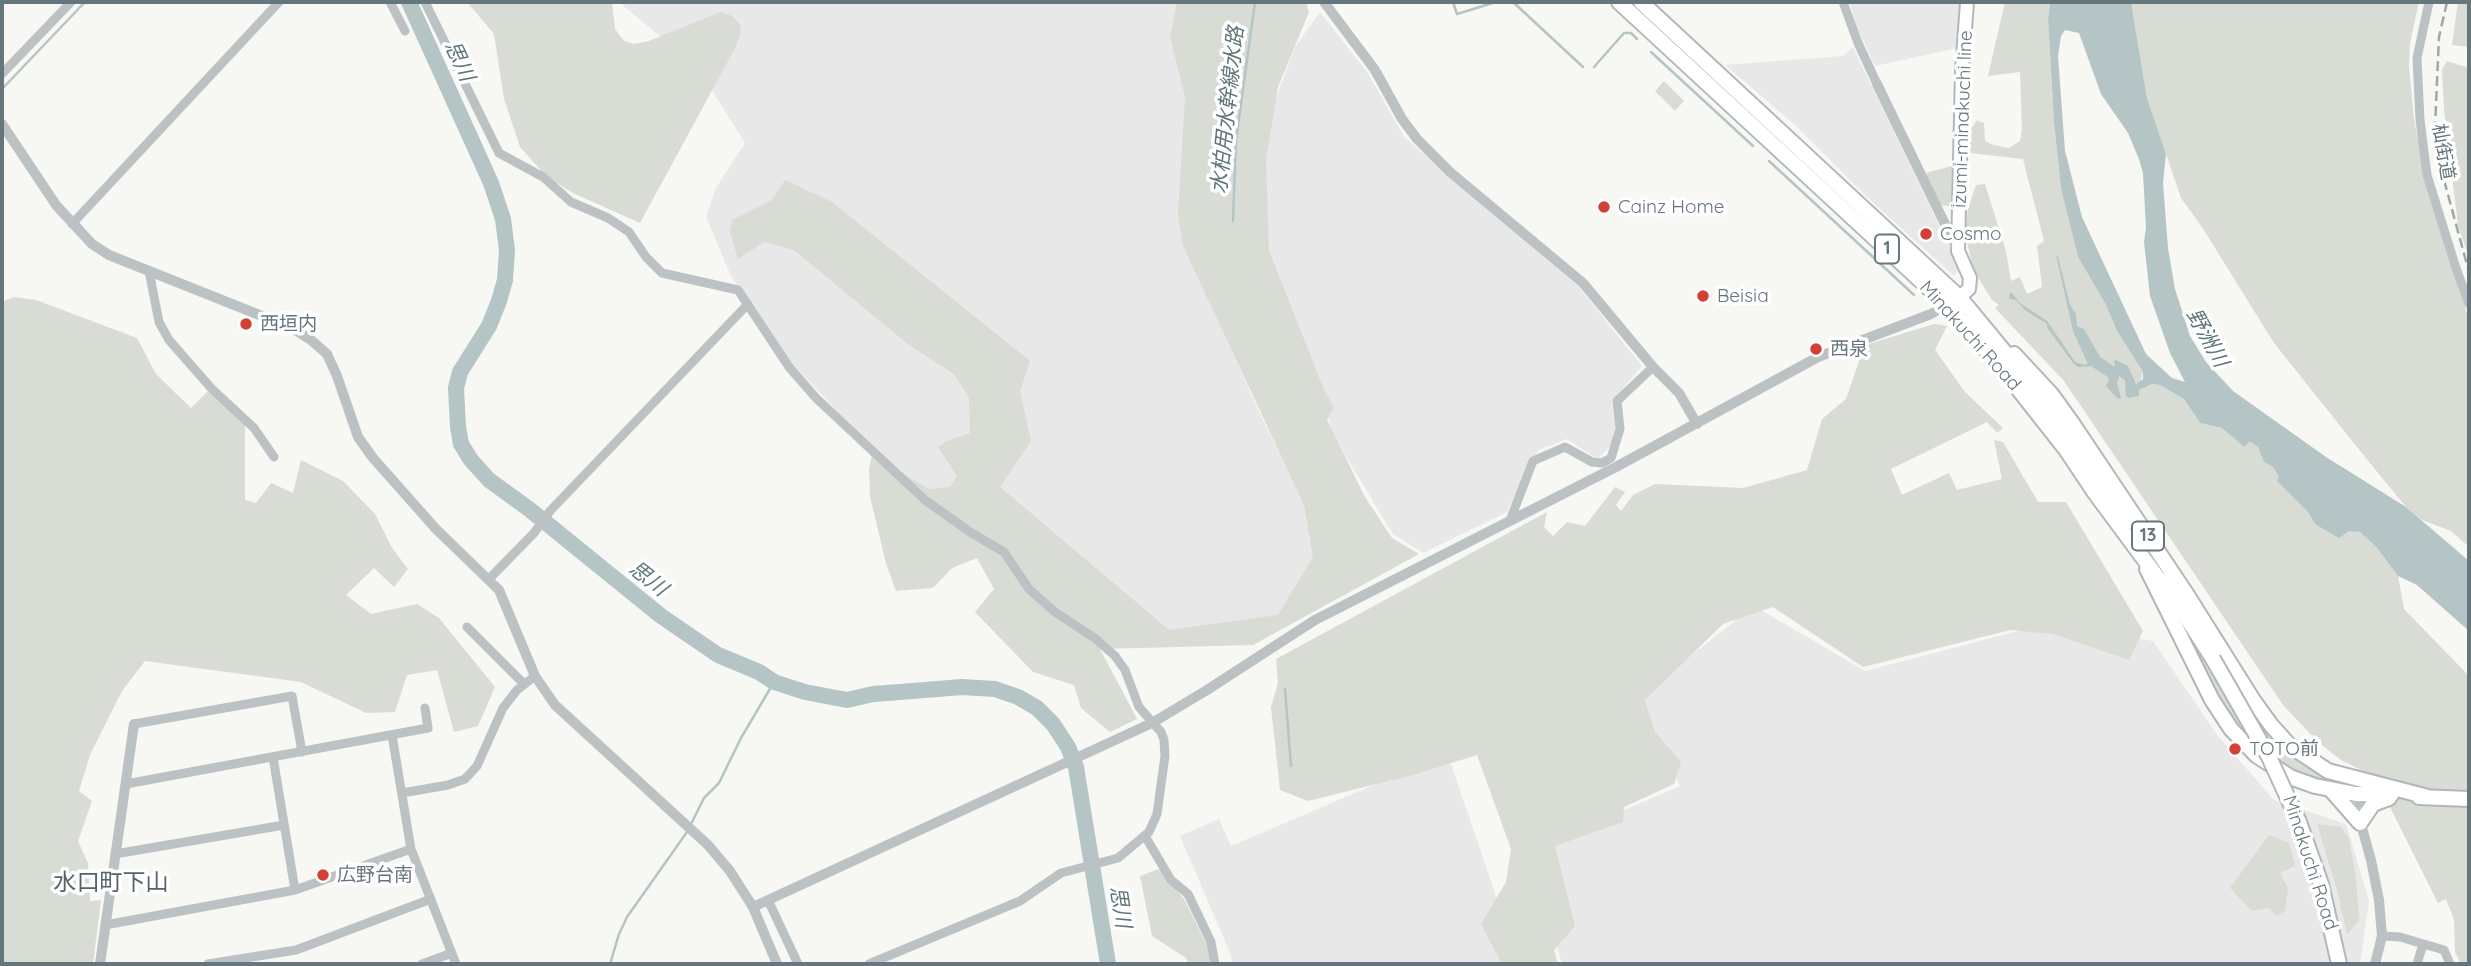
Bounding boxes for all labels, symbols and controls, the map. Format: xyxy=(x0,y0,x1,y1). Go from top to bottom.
water label: 水柏用水幹線水路 xyxy=(1207,25,1249,195)
street label: izumi-minakuchi line xyxy=(1949,30,1977,208)
water label: 思川 xyxy=(439,37,479,85)
street label: 杣街道 xyxy=(2427,122,2459,182)
place label: Cainz Home xyxy=(1618,196,1724,218)
marker: Cainz Home xyxy=(1596,199,1612,215)
place label: Cosmo xyxy=(1940,223,2002,245)
marker: Cosmo xyxy=(1918,226,1934,242)
road number: 1 xyxy=(1875,234,1899,264)
street label: Minakuchi Road xyxy=(1915,276,2025,396)
place label: Beisia xyxy=(1717,285,1769,307)
marker: Beisia xyxy=(1695,288,1711,304)
water label: 野洲川 xyxy=(2181,304,2233,372)
place label: 西垣内 xyxy=(260,313,317,335)
marker: 西垣内 xyxy=(238,316,254,332)
place label: 西泉 xyxy=(1830,338,1868,360)
marker: 西泉 xyxy=(1808,341,1824,357)
road number: 13 xyxy=(2132,522,2164,550)
water label: 思川 xyxy=(624,556,672,602)
place label: TOTO前 xyxy=(2249,738,2319,760)
marker: TOTO前 xyxy=(2227,741,2243,757)
street label: Minakuchi Road xyxy=(2277,793,2343,933)
place label: 広野台南 xyxy=(337,864,413,886)
marker: 広野台南 xyxy=(315,867,331,883)
district label: 水口町下山 xyxy=(54,869,168,897)
water label: 思川 xyxy=(1104,884,1136,930)

